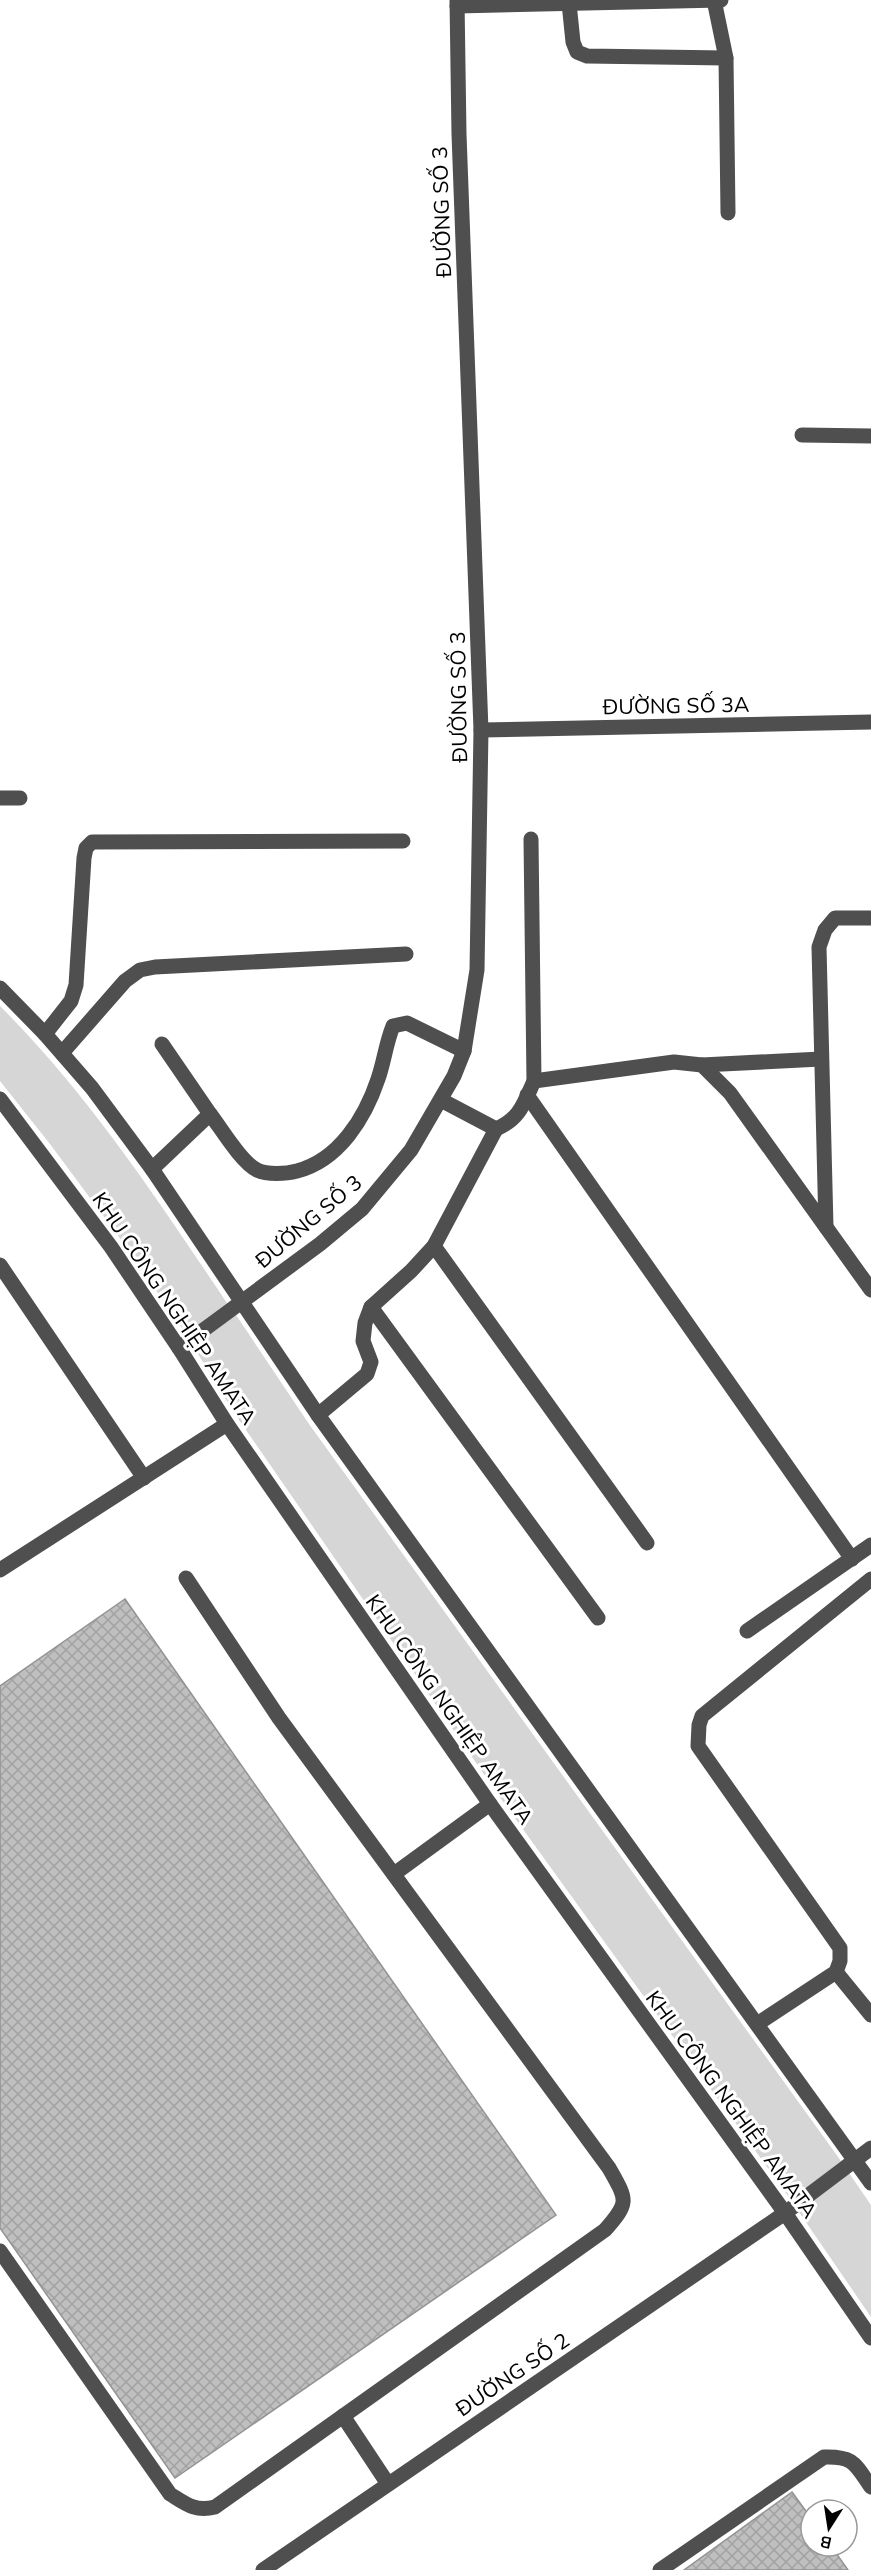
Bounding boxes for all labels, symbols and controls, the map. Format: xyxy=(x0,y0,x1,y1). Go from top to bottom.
street label: ĐƯỜNG SỐ 3 xyxy=(425,146,456,278)
street label: ĐƯỜNG SỐ 3 xyxy=(443,631,472,763)
street label: ĐƯỜNG SỐ 3A xyxy=(602,690,750,719)
street label: ĐƯỜNG SỐ 3 xyxy=(249,1168,367,1273)
street label: KHU CÔNG NGHIỆP AMATA xyxy=(87,1187,263,1430)
street label: KHU CÔNG NGHIỆP AMATA xyxy=(361,1589,540,1829)
street label: KHU CÔNG NGHIỆP AMATA xyxy=(641,1985,824,2223)
street label: ĐƯỜNG SỐ 2 xyxy=(450,2326,574,2421)
north arrow xyxy=(799,2498,859,2558)
text: B xyxy=(818,2532,833,2554)

